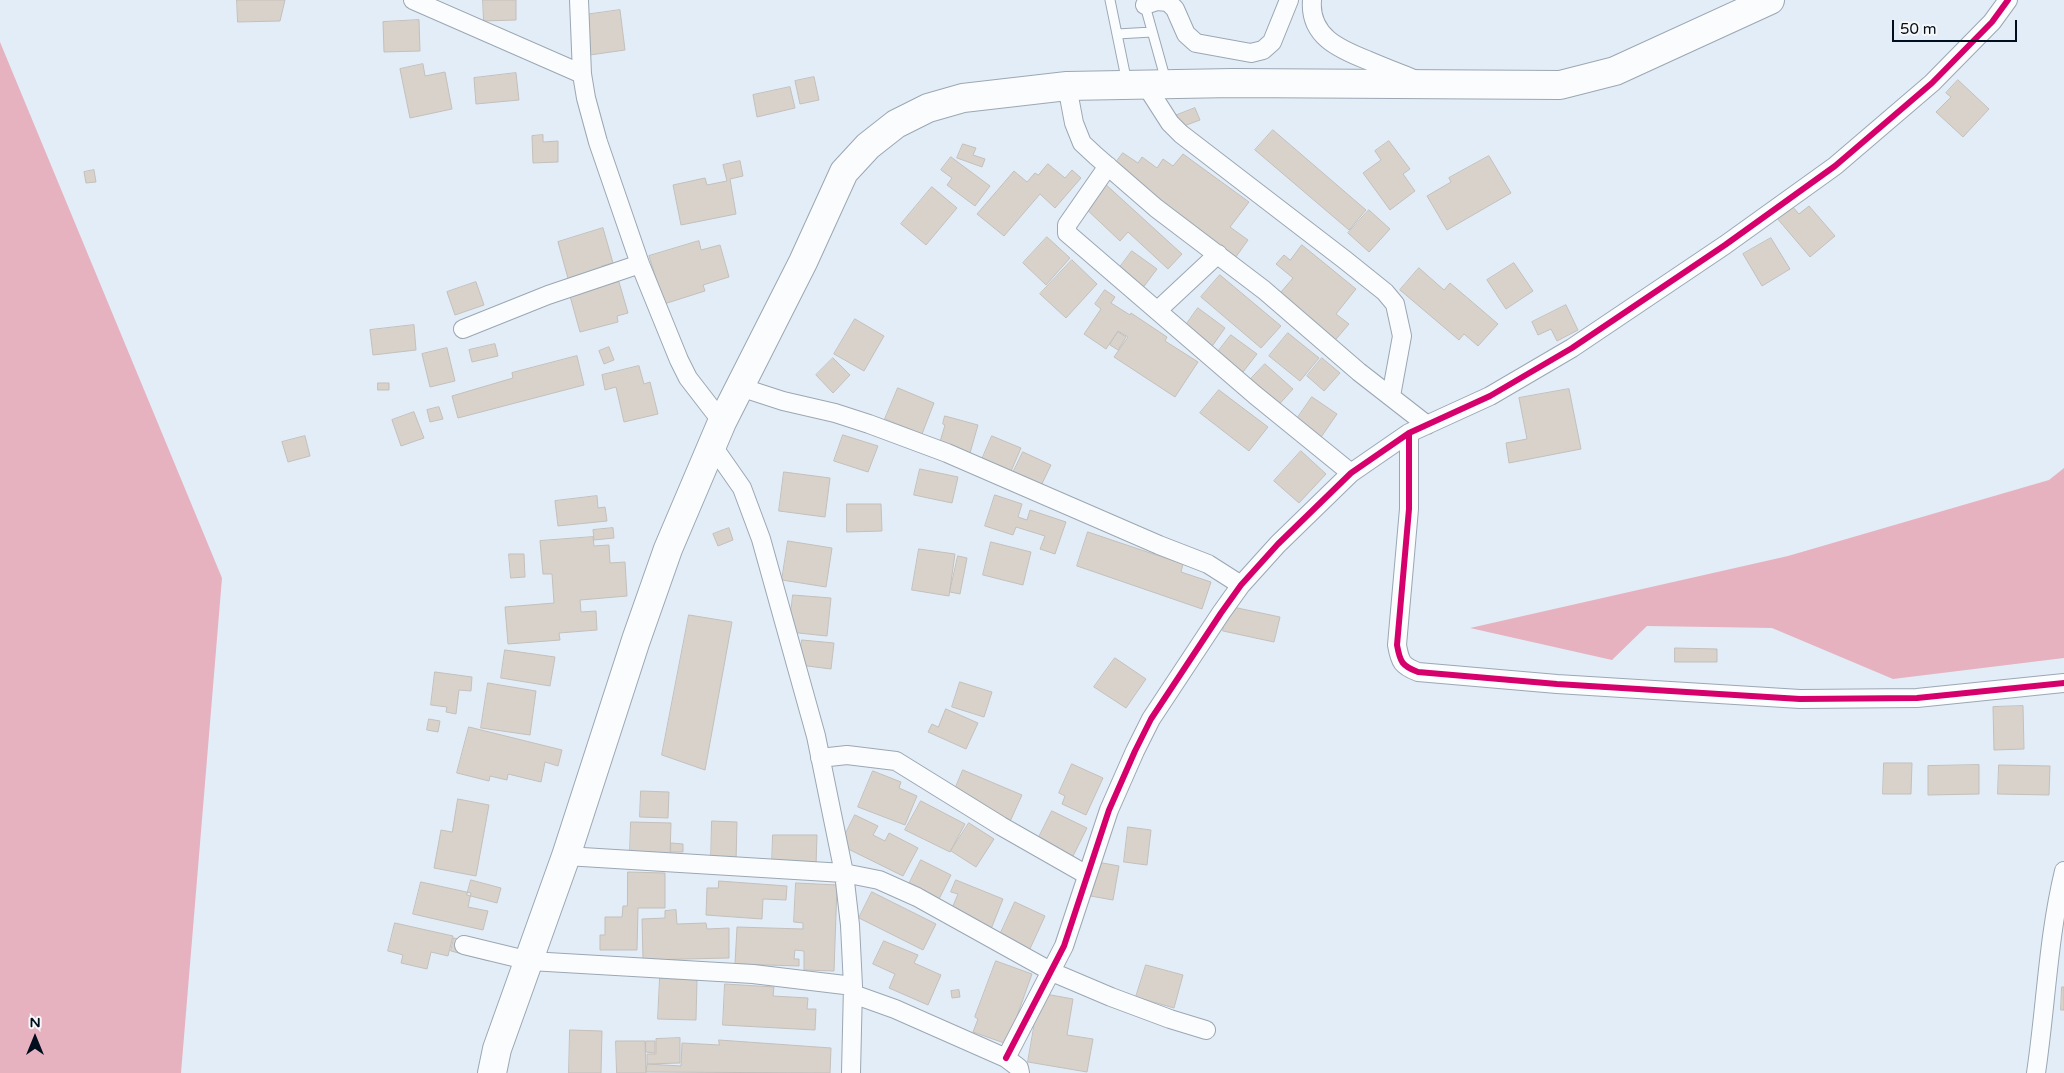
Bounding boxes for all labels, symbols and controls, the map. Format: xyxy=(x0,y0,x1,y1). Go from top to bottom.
scale bar xyxy=(1894,10,2019,42)
text: 50 m xyxy=(1900,20,1937,38)
north arrow xyxy=(10,1013,60,1063)
text: N xyxy=(29,1014,41,1031)

